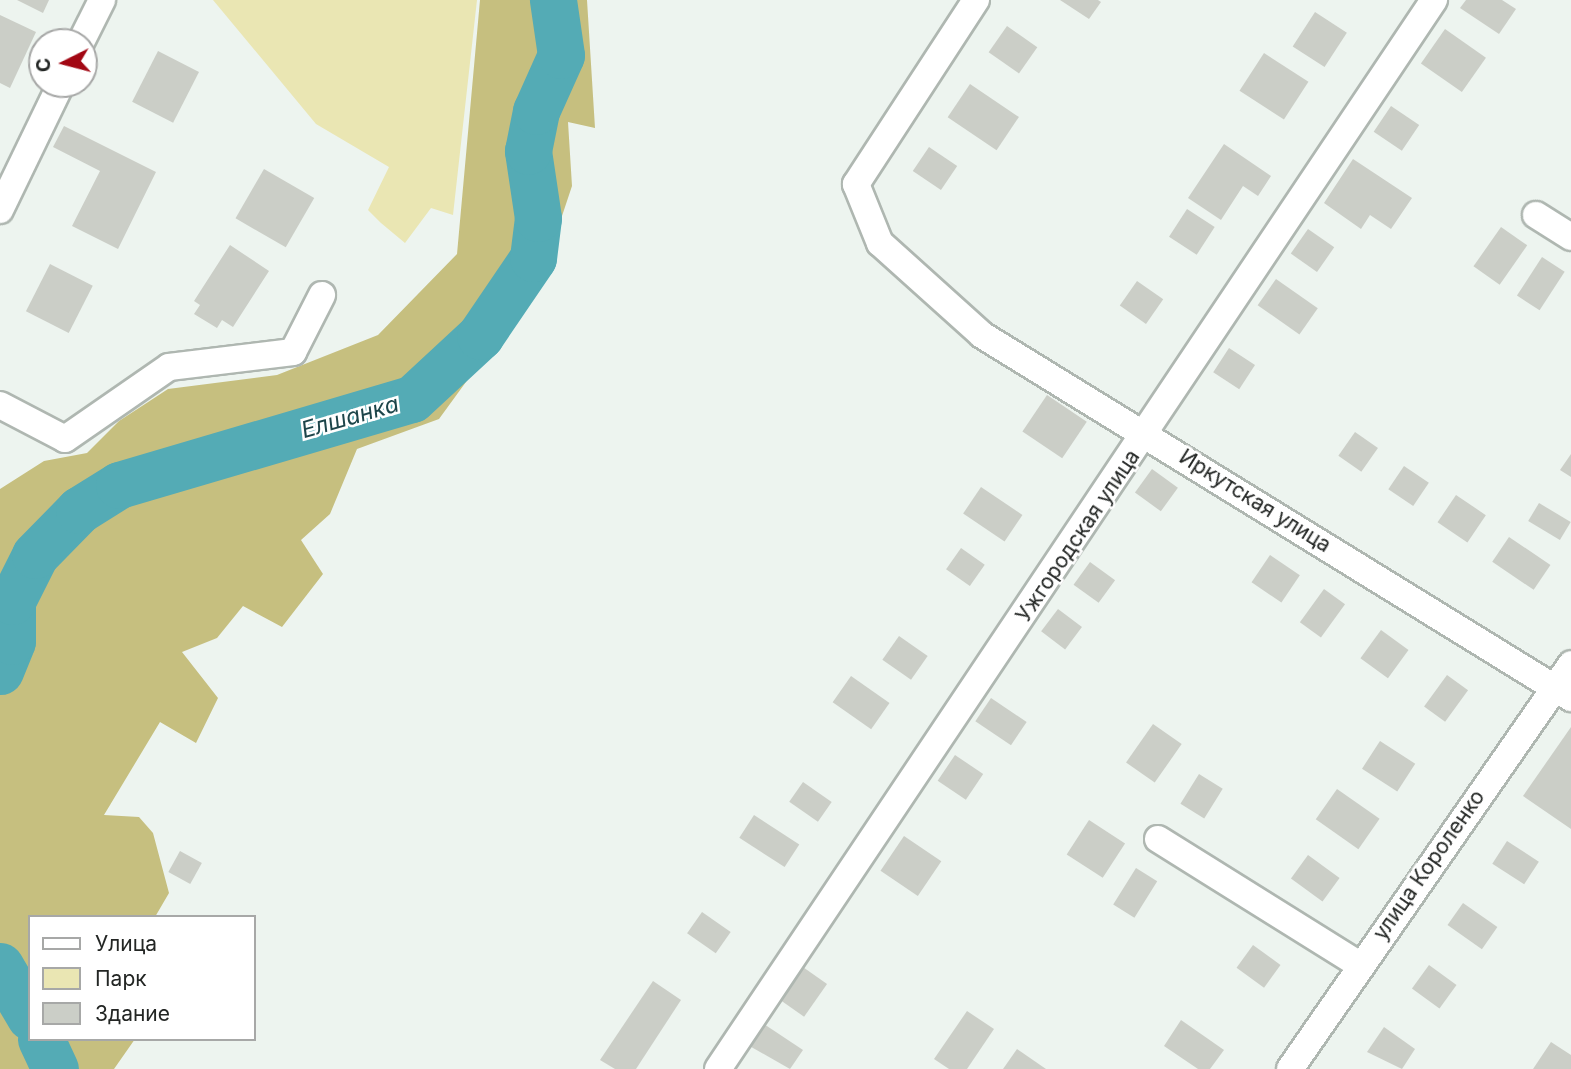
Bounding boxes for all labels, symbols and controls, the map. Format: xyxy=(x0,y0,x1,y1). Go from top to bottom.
north arrow xyxy=(28,28,98,98)
text: С xyxy=(31,57,56,73)
water label: Елшанка xyxy=(298,390,402,444)
street label: Иркутская улица xyxy=(1175,444,1335,558)
street label: Ужгородская улица xyxy=(1011,445,1145,627)
street label: улица Короленко xyxy=(1368,785,1490,945)
legend xyxy=(28,915,256,1041)
text: Улица xyxy=(95,931,157,956)
text: Парк xyxy=(95,966,147,991)
text: Здание xyxy=(95,1001,170,1026)

